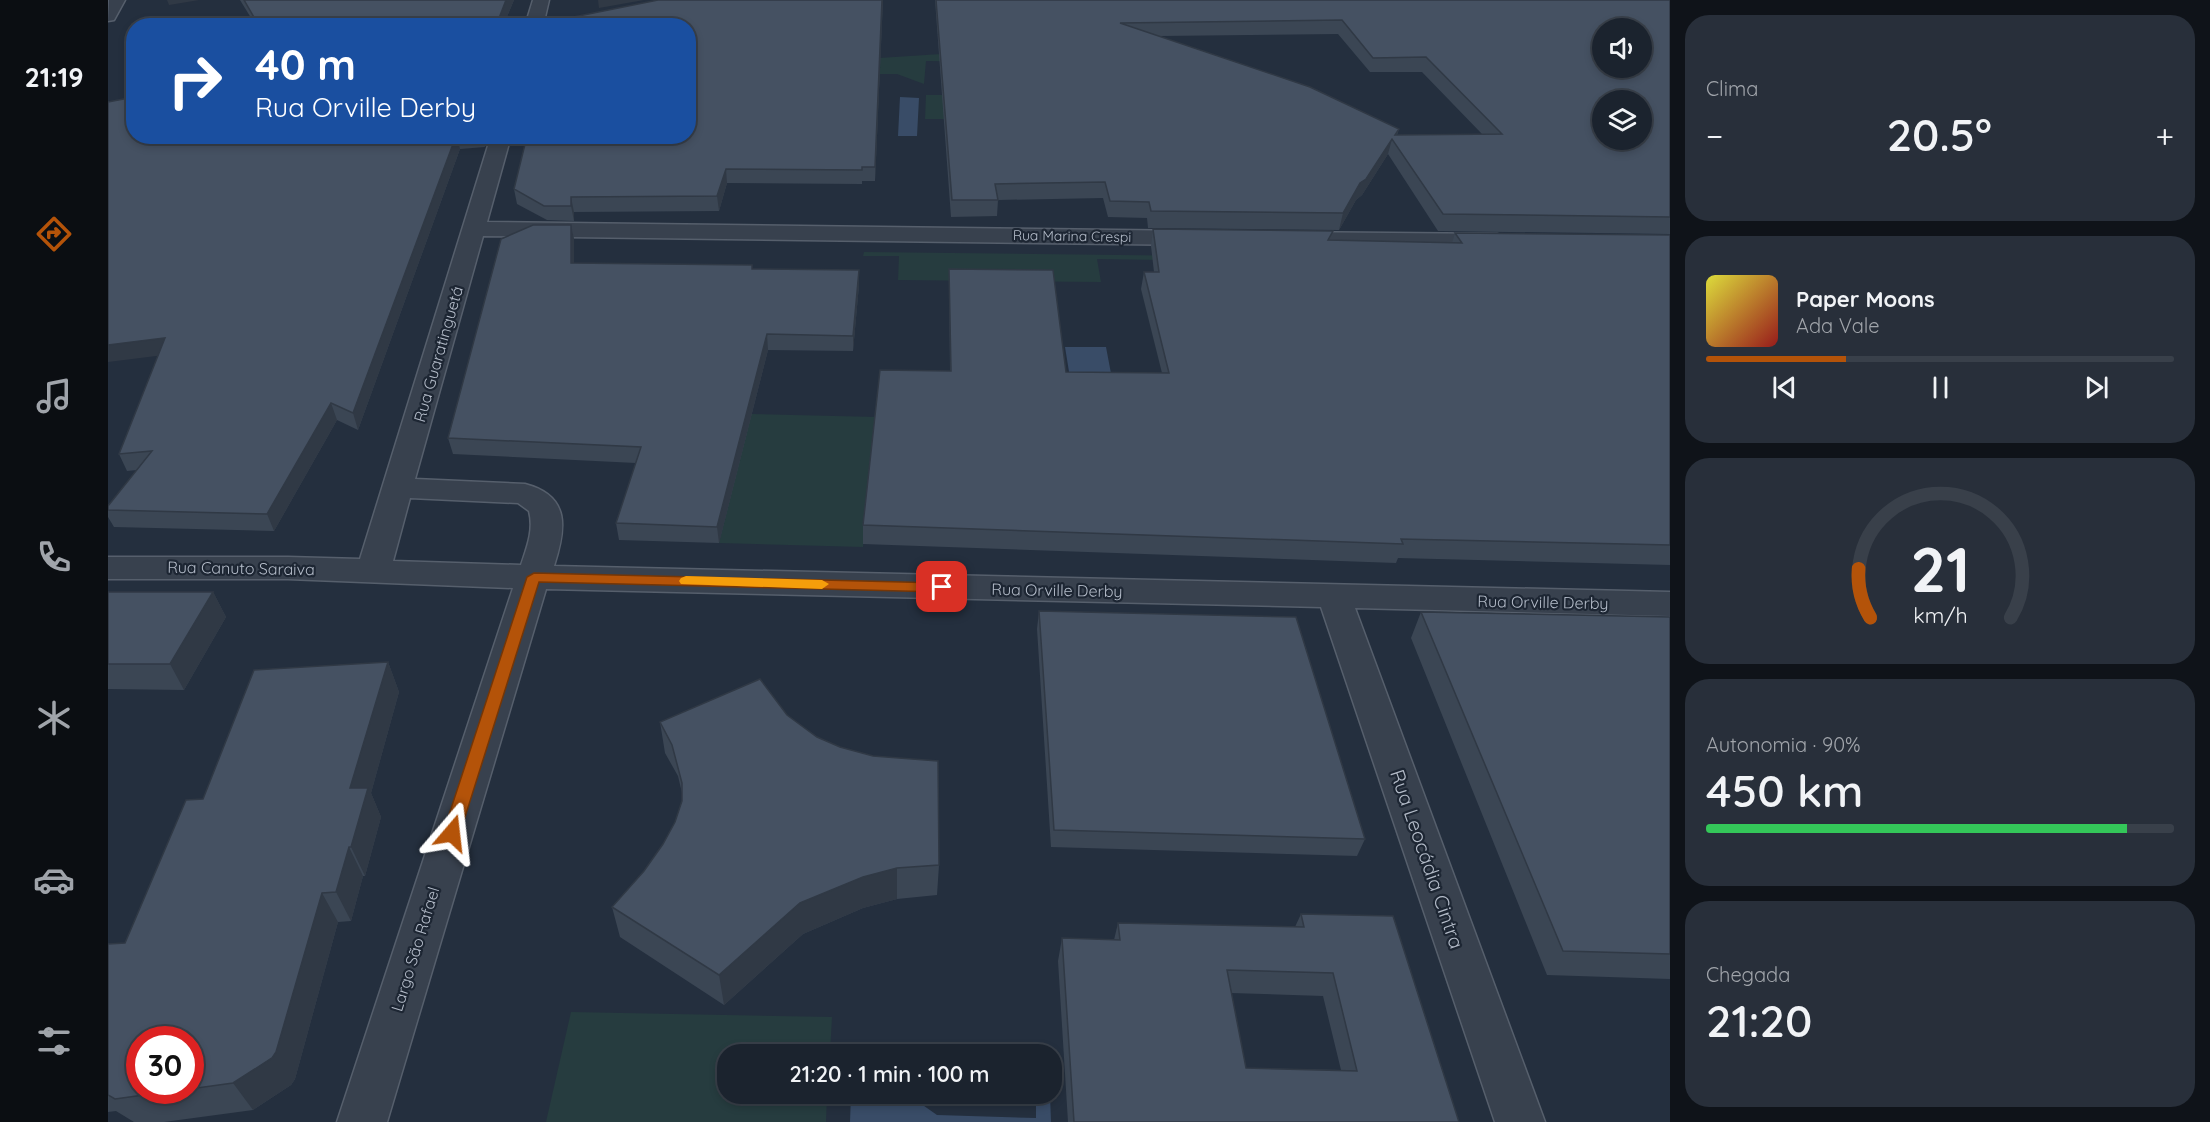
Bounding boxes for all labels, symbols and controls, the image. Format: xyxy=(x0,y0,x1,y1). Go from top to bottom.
map controls xyxy=(1592,18,1652,150)
button: sound xyxy=(1592,18,1652,78)
text: 40 m xyxy=(255,38,356,91)
icon: right xyxy=(156,42,234,120)
text: 21:19 xyxy=(24,60,84,94)
text: Clima xyxy=(1706,76,1758,101)
text: Rua Orville Derby xyxy=(255,90,476,124)
button: layers xyxy=(1592,90,1652,150)
text: 20.5° xyxy=(1887,106,1992,162)
text: − xyxy=(1706,115,1723,156)
text: + xyxy=(2155,115,2174,156)
icon: directions xyxy=(33,213,75,255)
street label: Rua Marina Crespi xyxy=(1013,226,1131,246)
street label: Rua Guaratinguetá xyxy=(409,284,467,424)
text: Paper Moons xyxy=(1796,285,1935,313)
text: Ada Vale xyxy=(1796,313,1880,338)
icon: previous xyxy=(1768,371,1801,404)
icon: pause xyxy=(1924,371,1957,404)
icon: next xyxy=(2080,371,2113,404)
icon: music xyxy=(33,375,75,417)
text: 21 xyxy=(1910,530,1970,608)
icon: phone xyxy=(33,536,75,578)
street label: Rua Canuto Saraiva xyxy=(167,557,315,579)
pin xyxy=(916,561,967,612)
icon: arrive xyxy=(925,570,958,603)
street label: Rua Orville Derby xyxy=(991,579,1123,601)
street label: Rua Orville Derby xyxy=(1477,591,1609,613)
text: km/h xyxy=(1913,602,1967,628)
icon: climate xyxy=(33,697,75,739)
text: Autonomia · 90% xyxy=(1706,732,1861,757)
text: 450 km xyxy=(1706,762,1863,818)
street label: Rua Leocádia Cintra xyxy=(1385,766,1470,952)
position arrow xyxy=(420,801,484,865)
icon: car xyxy=(33,859,75,901)
street label: Largo São Rafael xyxy=(387,884,443,1014)
text: Chegada xyxy=(1706,962,1790,987)
text: 21:20 xyxy=(1706,992,1812,1048)
icon: filters xyxy=(33,1020,75,1062)
speed limit sign: 30 xyxy=(126,1026,204,1104)
text: 21:20 · 1 min · 100 m xyxy=(789,1060,990,1088)

